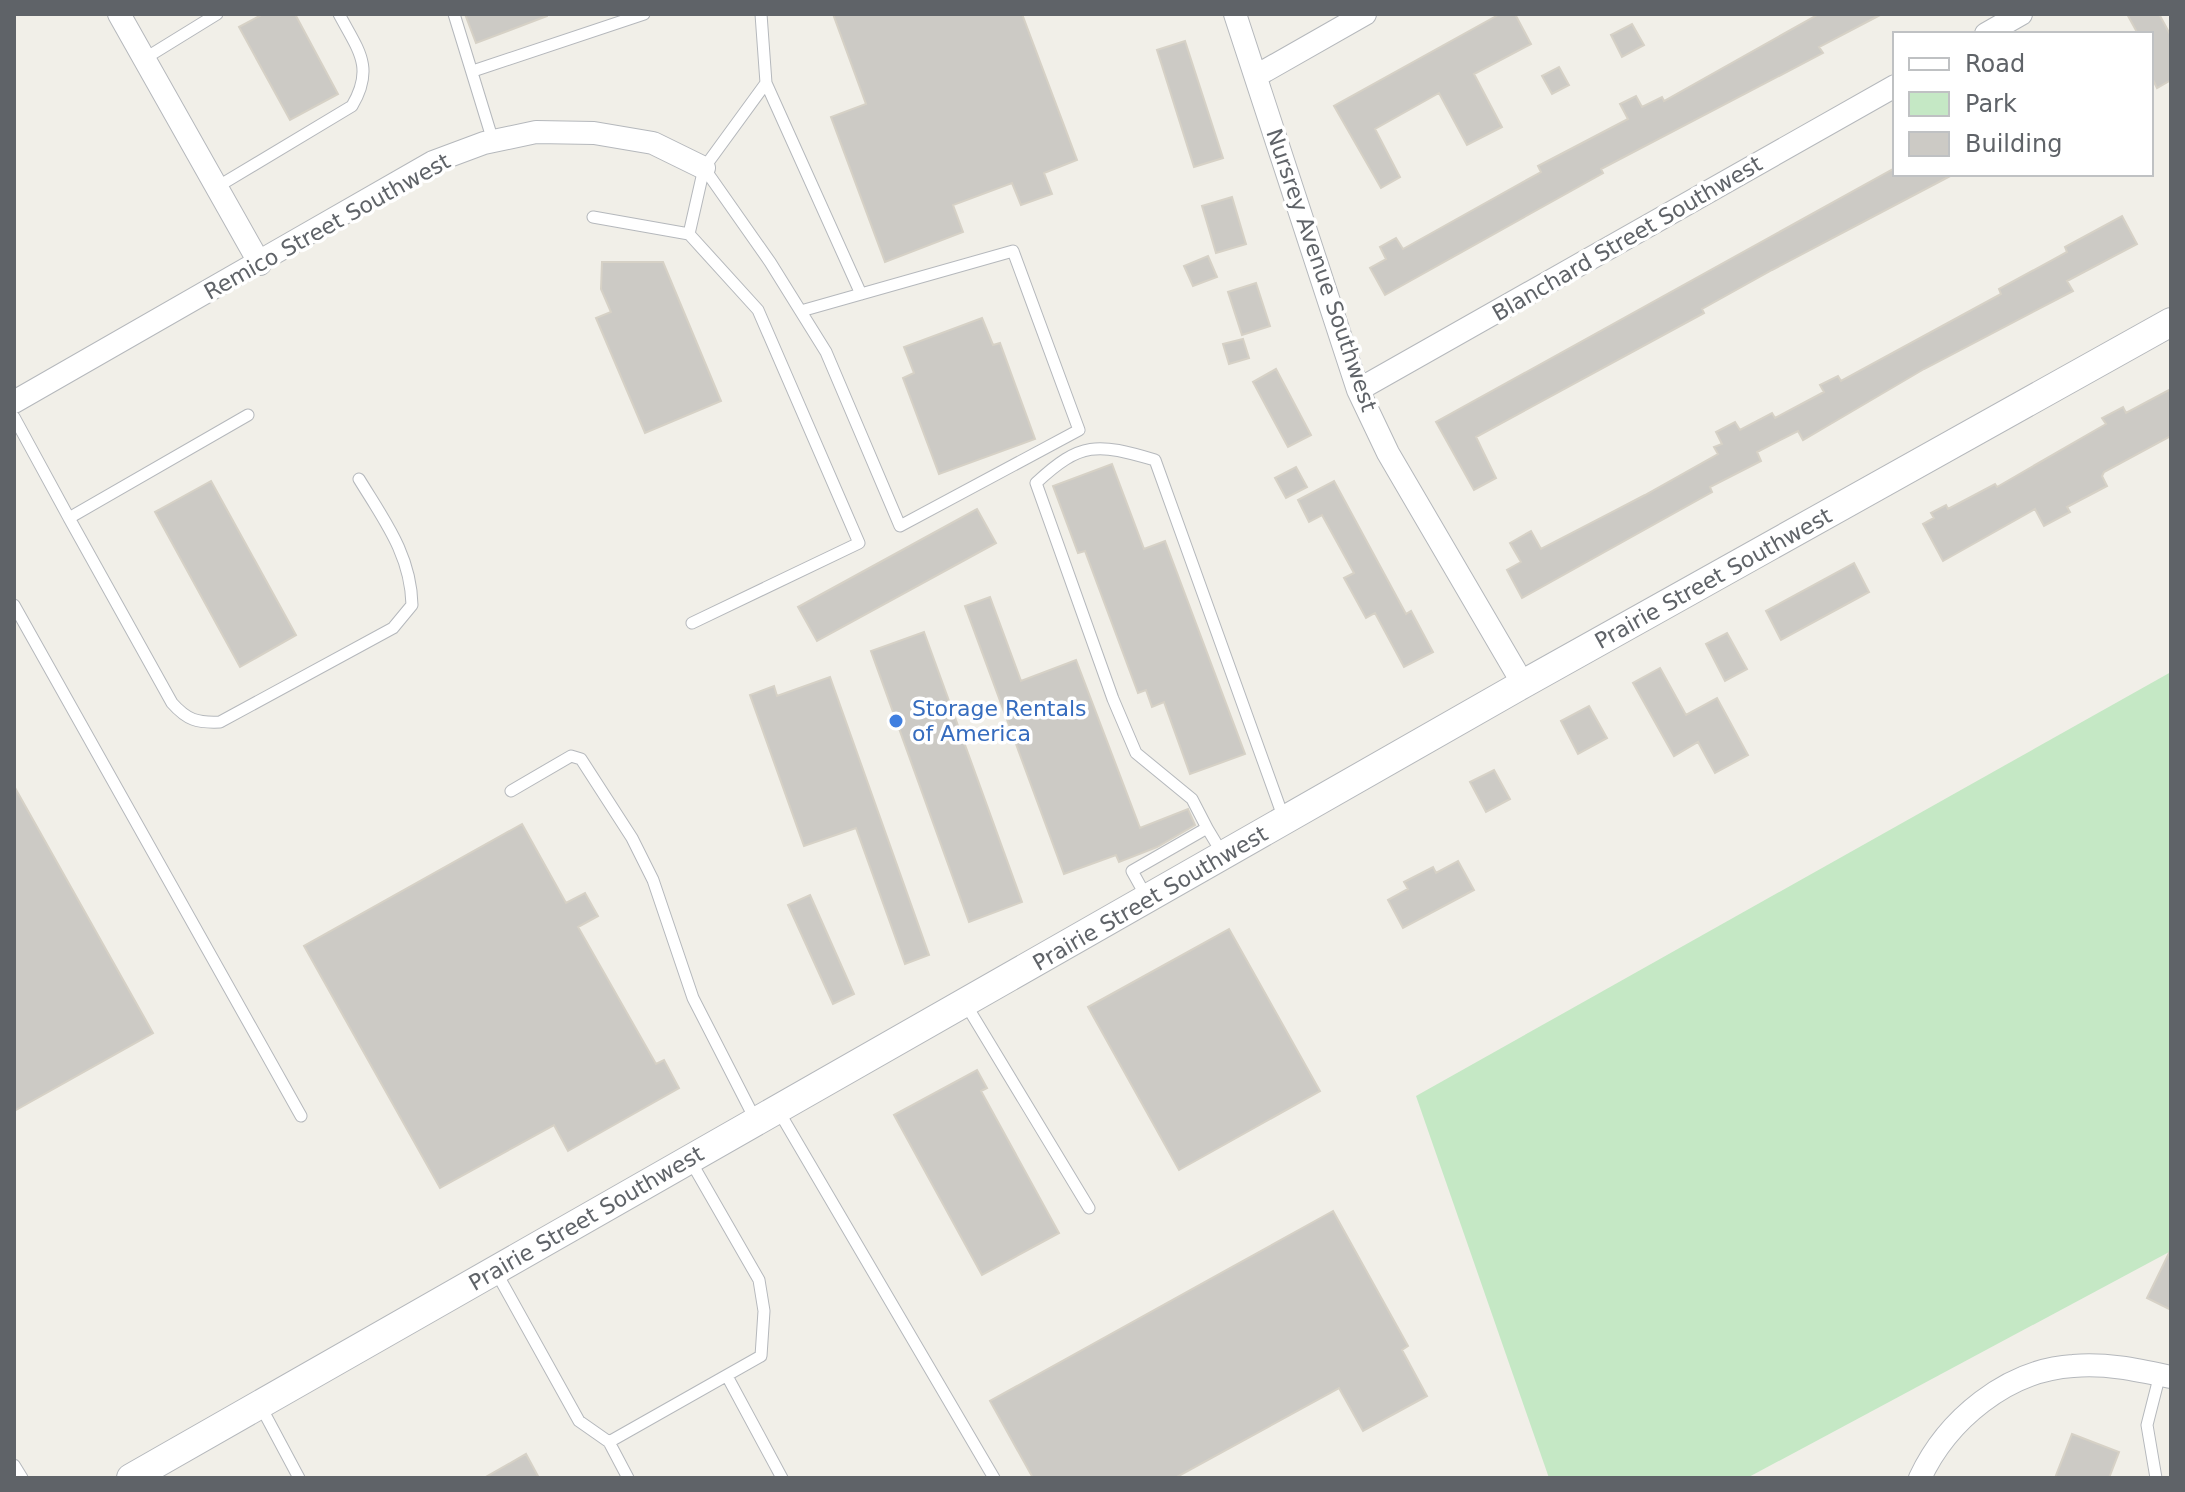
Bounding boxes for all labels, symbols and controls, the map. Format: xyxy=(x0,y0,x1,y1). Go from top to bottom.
legend xyxy=(1893,32,2153,176)
text: Road xyxy=(1965,50,2025,78)
text: Park xyxy=(1965,90,2017,118)
street label: Nursrey Avenue Southwest xyxy=(1261,126,1382,415)
text: Building xyxy=(1965,130,2062,158)
street label: Remico Street Southwest xyxy=(200,148,455,305)
street label: Blanchard Street Southwest xyxy=(1488,151,1767,326)
street label: Prairie Street Southwest xyxy=(1591,503,1836,654)
place label: Storage Rentals of America xyxy=(912,696,1087,746)
marker: Storage Rentals of America xyxy=(887,712,905,730)
street label: Prairie Street Southwest xyxy=(1029,821,1272,976)
street label: Prairie Street Southwest xyxy=(465,1141,708,1296)

